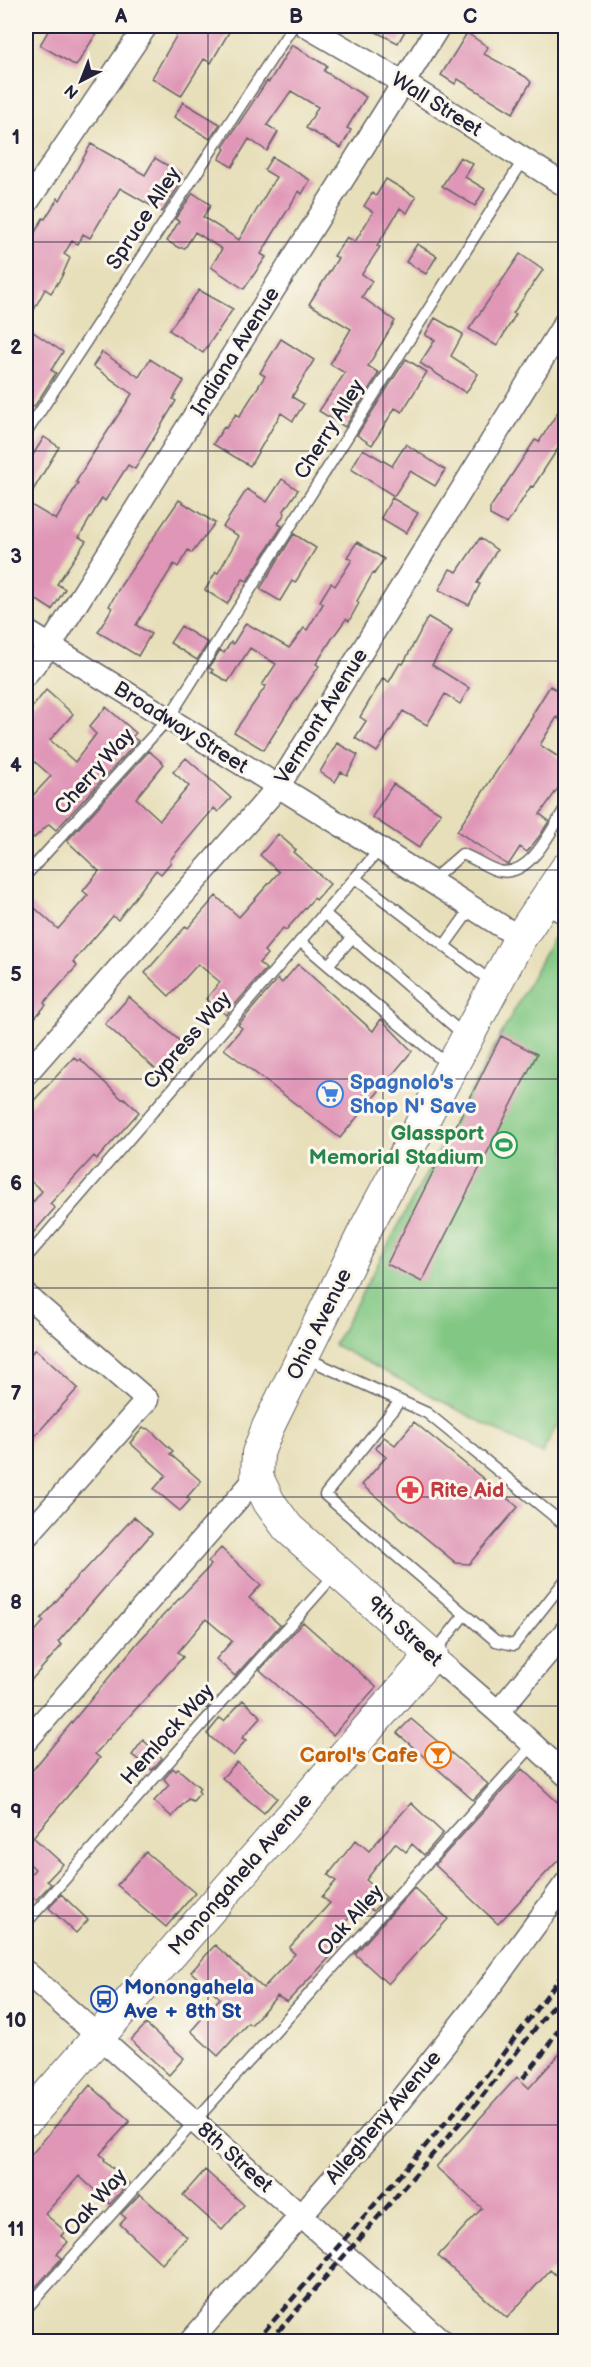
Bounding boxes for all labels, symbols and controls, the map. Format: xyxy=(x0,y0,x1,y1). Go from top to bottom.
text: A xyxy=(114,5,128,29)
text: B xyxy=(289,5,303,29)
text: C xyxy=(463,5,477,29)
north arrow xyxy=(51,51,111,111)
street label: Wall Street xyxy=(387,67,487,142)
text: N xyxy=(61,80,83,102)
text: 1 xyxy=(12,126,20,150)
street label: Spruce Alley xyxy=(101,162,186,274)
street label: Indiana Avenue xyxy=(186,282,285,420)
text: 2 xyxy=(10,336,22,360)
street label: Cherry Alley xyxy=(289,374,370,484)
text: 3 xyxy=(10,545,22,569)
street label: Vermont Avenue xyxy=(270,644,373,789)
street label: Broadway Street xyxy=(109,676,253,779)
street label: Cherry Way xyxy=(49,723,140,820)
text: 4 xyxy=(10,754,22,778)
text: 5 xyxy=(10,963,22,987)
street label: Cypress Way xyxy=(138,986,237,1094)
place label: Spagnolo's Shop N' Save xyxy=(350,1070,477,1119)
supermarket icon: Spagnolo's Shop N' Save xyxy=(315,1079,345,1109)
place label: Glassport Memorial Stadium xyxy=(309,1121,484,1170)
sports icon: Glassport Memorial Stadium xyxy=(489,1130,519,1160)
text: 6 xyxy=(10,1172,22,1196)
street label: Ohio Avenue xyxy=(282,1265,357,1384)
text: 7 xyxy=(10,1382,22,1406)
pharmacy icon: Rite Aid xyxy=(395,1475,425,1505)
place label: Rite Aid xyxy=(430,1478,504,1503)
text: 8 xyxy=(10,1591,22,1615)
street label: 9th Street xyxy=(362,1591,448,1672)
street label: Hemlock Way xyxy=(116,1678,220,1790)
bar icon: Carol's Cafe xyxy=(423,1740,453,1770)
place label: Carol's Cafe xyxy=(300,1743,418,1768)
street label: Monongahela Avenue xyxy=(163,1788,318,1960)
text: 9 xyxy=(10,1800,22,1824)
street label: Oak Alley xyxy=(312,1879,389,1961)
place label: Monongahela Ave + 8th St xyxy=(123,1975,254,2024)
bus stop icon: Monongahela Ave + 8th St xyxy=(89,1984,119,2014)
text: 10 xyxy=(6,2009,26,2033)
street label: Allegheny Avenue xyxy=(320,2045,447,2189)
street label: 8th Street xyxy=(192,2117,278,2198)
street label: Oak Way xyxy=(59,2163,132,2241)
text: 11 xyxy=(8,2218,24,2242)

